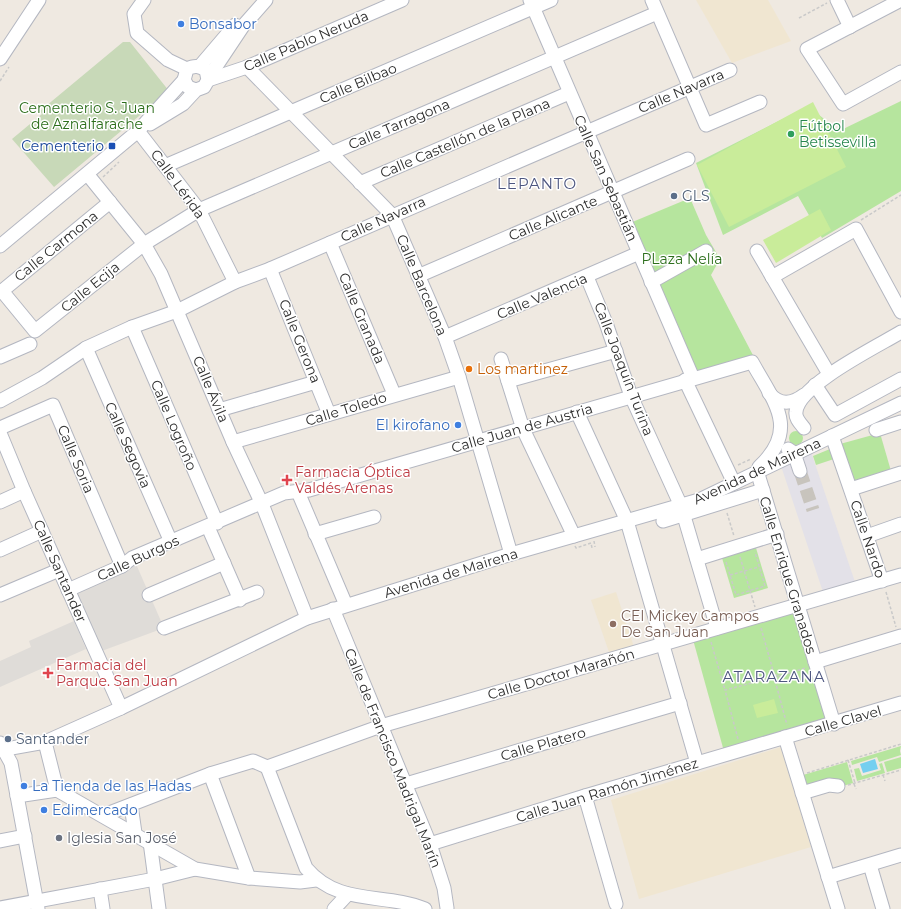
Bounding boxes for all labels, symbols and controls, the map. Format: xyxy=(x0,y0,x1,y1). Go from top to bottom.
street label: Calle Pablo Neruda xyxy=(241,7,371,75)
place label: Bonsabor xyxy=(189,15,257,33)
marker: Bonsabor xyxy=(176,19,186,29)
street label: Calle Bilbao xyxy=(317,59,400,107)
street label: Calle Navarra xyxy=(635,65,727,117)
street label: Calle Castellón de la Plana xyxy=(377,94,553,182)
street label: Calle Tarragona xyxy=(346,95,452,153)
park label: Cementerio S. Juan de Aznalfarache xyxy=(19,99,155,133)
street label: Calle San Sebastián xyxy=(570,112,642,244)
place label: Fútbol Betissevilla xyxy=(799,117,877,151)
marker: Fútbol Betissevilla xyxy=(786,129,796,139)
place label: Cementerio xyxy=(21,137,104,155)
marker: Cementerio xyxy=(107,141,117,151)
street label: Calle Lérida xyxy=(147,146,209,222)
district label: LEPANTO xyxy=(497,174,577,193)
place label: GLS xyxy=(682,187,710,205)
street label: Calle Alicante xyxy=(506,191,600,245)
marker: GLS xyxy=(669,191,679,201)
street label: Calle Navarra xyxy=(337,192,429,246)
street label: Calle Carmona xyxy=(10,207,102,285)
street label: Calle Barcelona xyxy=(393,232,451,338)
park label: PLaza Nelía xyxy=(641,250,723,268)
street label: Calle Ecija xyxy=(57,258,123,316)
street label: Calle Valencia xyxy=(494,269,590,323)
street label: Calle Granada xyxy=(335,270,389,366)
street label: Calle Gerona xyxy=(275,296,325,386)
street label: Calle Joaquín Turina xyxy=(590,300,658,438)
street label: Calle Ávila xyxy=(189,353,233,425)
place label: Los martinez xyxy=(477,360,568,378)
marker: Los martinez xyxy=(464,364,474,374)
street label: Calle Logroño xyxy=(147,377,201,473)
street label: Calle Toledo xyxy=(303,388,389,430)
street label: Calle Segovia xyxy=(101,399,155,491)
street label: Calle Juan de Austria xyxy=(449,399,595,457)
place label: El kirofano xyxy=(376,416,450,434)
marker: El kirofano xyxy=(453,420,463,430)
street label: Calle Soria xyxy=(54,422,98,496)
street label: Avenida de Mairena xyxy=(690,434,824,508)
place label: Farmacia Óptica Valdés Arenas xyxy=(295,463,411,497)
marker: Farmacia Óptica Valdés Arenas xyxy=(282,475,292,485)
street label: Calle Enrique Granados xyxy=(755,494,821,656)
street label: Calle Nardo xyxy=(846,498,890,580)
street label: Calle Santander xyxy=(29,517,91,626)
street label: Calle Burgos xyxy=(94,531,182,585)
street label: Avenida de Mairena xyxy=(382,544,520,602)
place label: CEI Mickey Campos De San Juan xyxy=(621,607,759,641)
marker: CEI Mickey Campos De San Juan xyxy=(608,619,618,629)
street label: Calle Doctor Marañón xyxy=(485,644,637,704)
street label: Calle de Francisco Madrigal Marín xyxy=(341,645,445,871)
place label: Farmacia del Parque. San Juan xyxy=(56,656,178,690)
district label: ATARAZANA xyxy=(722,667,826,686)
marker: Farmacia del Parque. San Juan xyxy=(43,668,53,678)
street label: Calle Clavel xyxy=(802,701,884,741)
street label: Calle Platero xyxy=(498,723,588,765)
place label: Santander xyxy=(16,730,89,748)
marker: Santander xyxy=(3,734,13,744)
street label: Calle Juan Ramón Jiménez xyxy=(514,754,700,826)
place label: La Tienda de las Hadas xyxy=(32,777,192,795)
marker: La Tienda de las Hadas xyxy=(19,781,29,791)
place label: Edimercado xyxy=(52,801,138,819)
marker: Edimercado xyxy=(39,805,49,815)
place label: Iglesia San José xyxy=(67,829,177,847)
marker: Iglesia San José xyxy=(54,833,64,843)

